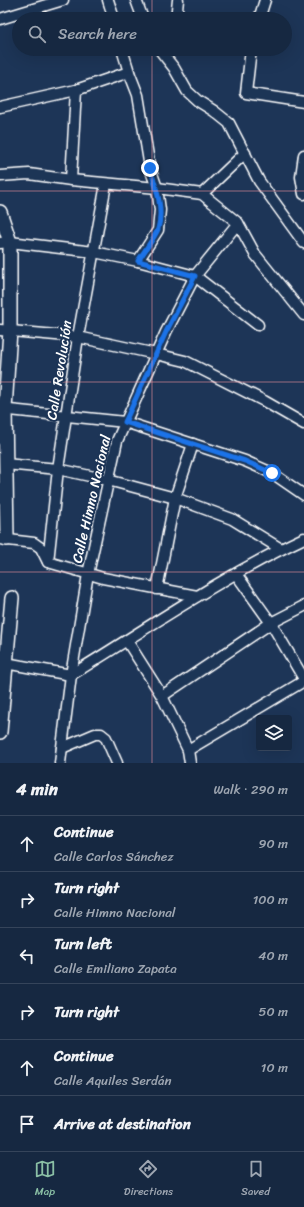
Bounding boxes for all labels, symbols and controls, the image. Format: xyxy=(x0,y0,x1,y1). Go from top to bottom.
search box xyxy=(12,12,292,56)
text: Search here xyxy=(58,21,137,47)
icon: search xyxy=(26,23,48,45)
route end xyxy=(141,159,159,177)
street label: Calle Revolución xyxy=(39,318,80,422)
street label: Calle Himno Nacional xyxy=(65,432,119,566)
route start xyxy=(263,464,281,482)
map controls xyxy=(256,715,292,751)
button: layers xyxy=(256,715,292,751)
text: 4 min xyxy=(16,774,58,804)
text: Walk · 290 m xyxy=(214,778,288,801)
text: Continue xyxy=(54,819,114,845)
text: 90 m xyxy=(258,832,288,855)
icon: ahead xyxy=(16,833,38,855)
text: Calle Carlos Sánchez xyxy=(54,845,174,868)
text: Turn right xyxy=(54,875,119,901)
text: 100 m xyxy=(253,888,288,911)
icon: right xyxy=(16,889,38,911)
text: Calle Himno Nacional xyxy=(54,901,176,924)
text: Turn left xyxy=(54,931,112,957)
text: 40 m xyxy=(258,944,288,967)
icon: left xyxy=(16,945,38,967)
text: Calle Emiliano Zapata xyxy=(54,957,177,980)
text: Turn right xyxy=(54,999,119,1025)
text: 50 m xyxy=(258,1000,288,1023)
icon: right xyxy=(16,1001,38,1023)
text: Continue xyxy=(54,1043,114,1069)
text: 10 m xyxy=(261,1056,288,1079)
icon: ahead xyxy=(16,1057,38,1079)
text: Calle Aquiles Serdán xyxy=(54,1069,171,1092)
text: Arrive at destination xyxy=(54,1111,191,1137)
icon: arrive xyxy=(16,1113,38,1135)
tab: Map xyxy=(34,1158,56,1201)
tab: Directions xyxy=(124,1158,173,1201)
tab: Saved xyxy=(241,1158,270,1201)

